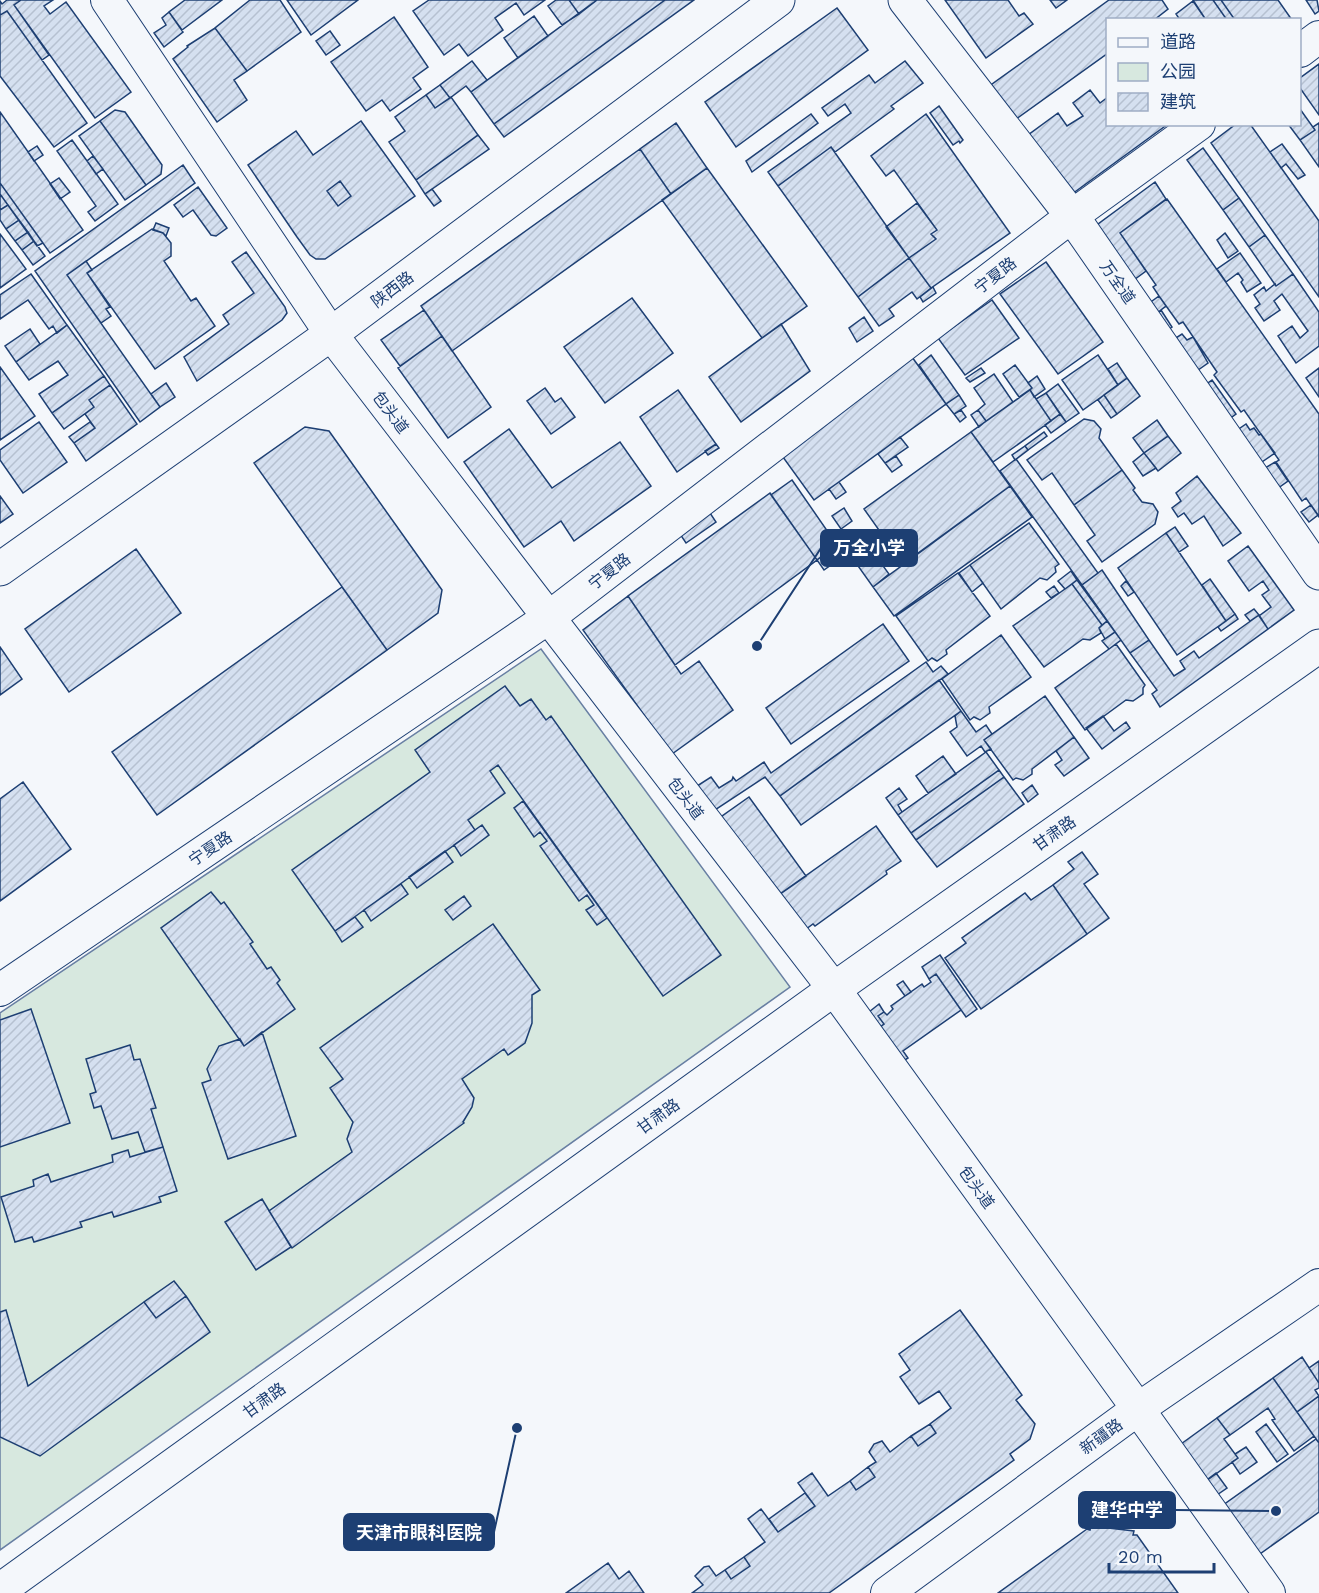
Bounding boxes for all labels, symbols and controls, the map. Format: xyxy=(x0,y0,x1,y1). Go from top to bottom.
legend xyxy=(1106,18,1301,126)
text: 道路 xyxy=(1160,31,1196,52)
text: 公园 xyxy=(1160,61,1196,82)
text: 建筑 xyxy=(1160,91,1196,112)
street label: 宁夏路 xyxy=(971,253,1020,298)
street label: 万全道 xyxy=(1096,257,1139,307)
street label: 陕西路 xyxy=(367,267,417,311)
street label: 包头道 xyxy=(369,387,413,437)
callout: 万全小学 xyxy=(821,530,917,566)
text: 万全小学 xyxy=(833,537,905,558)
street label: 宁夏路 xyxy=(585,549,634,594)
street label: 包头道 xyxy=(664,773,708,823)
street label: 甘肃路 xyxy=(1029,812,1079,855)
street label: 宁夏路 xyxy=(185,827,235,870)
street label: 甘肃路 xyxy=(633,1095,683,1138)
street label: 包头道 xyxy=(955,1162,998,1212)
street label: 甘肃路 xyxy=(239,1379,289,1422)
street label: 新疆路 xyxy=(1076,1415,1126,1458)
callout: 建华中学 xyxy=(1079,1492,1175,1528)
text: 建华中学 xyxy=(1091,1499,1163,1520)
callout: 天津市眼科医院 xyxy=(344,1514,494,1550)
text: 天津市眼科医院 xyxy=(356,1522,482,1543)
scale bar xyxy=(1109,1536,1214,1574)
text: 20 m xyxy=(1118,1546,1163,1567)

